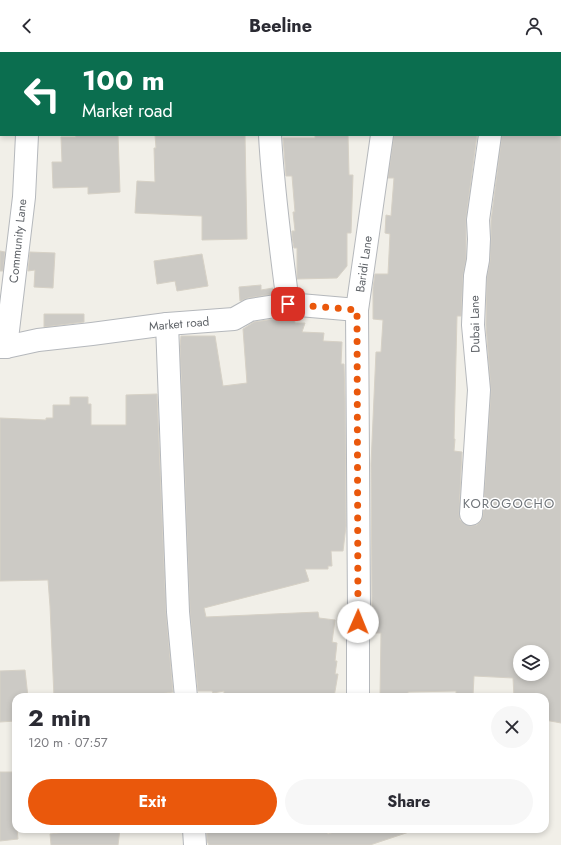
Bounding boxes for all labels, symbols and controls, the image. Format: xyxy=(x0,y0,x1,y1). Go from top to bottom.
text: Beeline xyxy=(249,13,312,39)
icon: back xyxy=(16,15,38,37)
icon: person xyxy=(523,15,545,37)
text: 100 m xyxy=(82,60,165,101)
icon: left xyxy=(16,68,68,120)
text: Market road xyxy=(82,98,173,124)
street label: Community Lane xyxy=(5,198,31,284)
street label: Baridi Lane xyxy=(351,235,377,293)
pin xyxy=(271,287,305,321)
icon: arrive xyxy=(277,293,299,315)
street label: Dubai Lane xyxy=(466,295,484,353)
street label: Market road xyxy=(148,312,210,336)
district label: KOROGOCHO xyxy=(463,494,555,513)
position arrow xyxy=(337,601,379,643)
map controls xyxy=(513,645,549,681)
button: layers xyxy=(513,645,549,681)
text: 2 min xyxy=(28,700,91,735)
button: close xyxy=(491,706,533,748)
text: 120 m · 07:57 xyxy=(28,733,107,752)
button: Exit xyxy=(28,779,277,825)
button: Share xyxy=(285,779,533,825)

